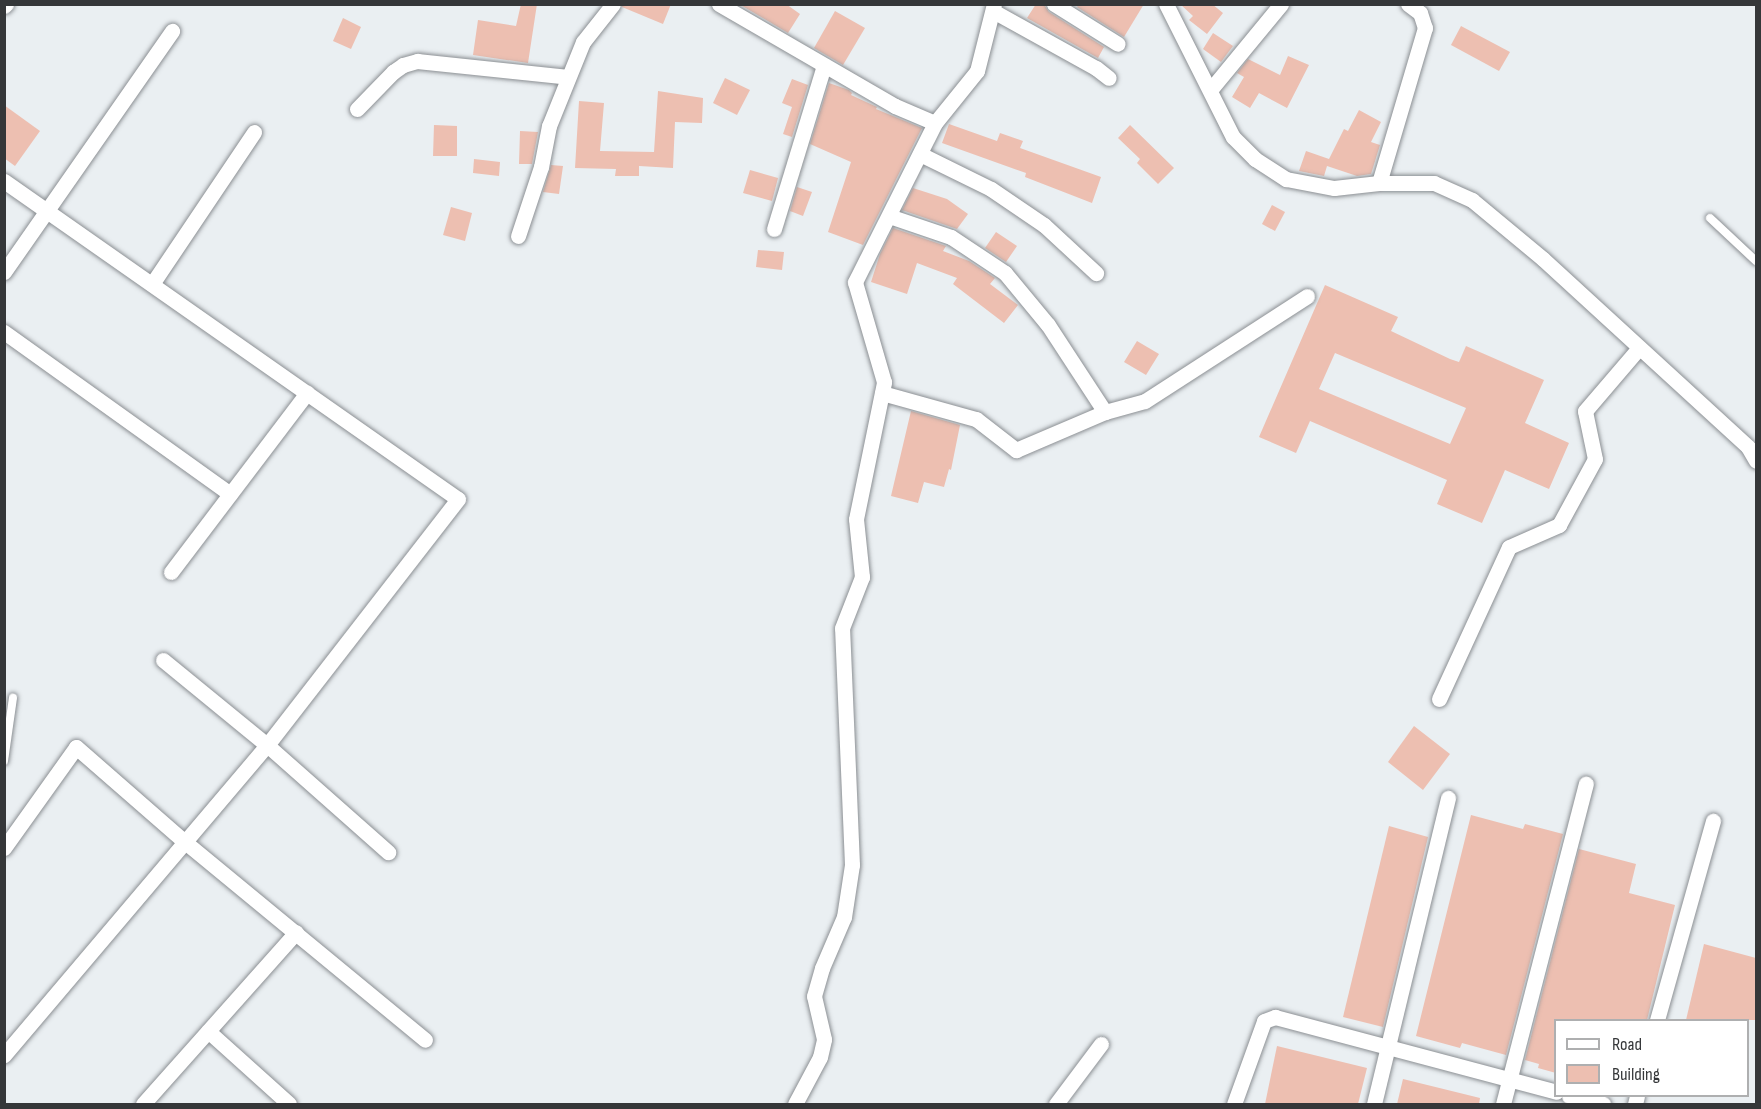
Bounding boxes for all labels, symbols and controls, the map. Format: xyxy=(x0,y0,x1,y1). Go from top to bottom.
legend xyxy=(1554,1019,1749,1097)
text: Road xyxy=(1612,1034,1642,1055)
text: Building xyxy=(1612,1064,1660,1085)

